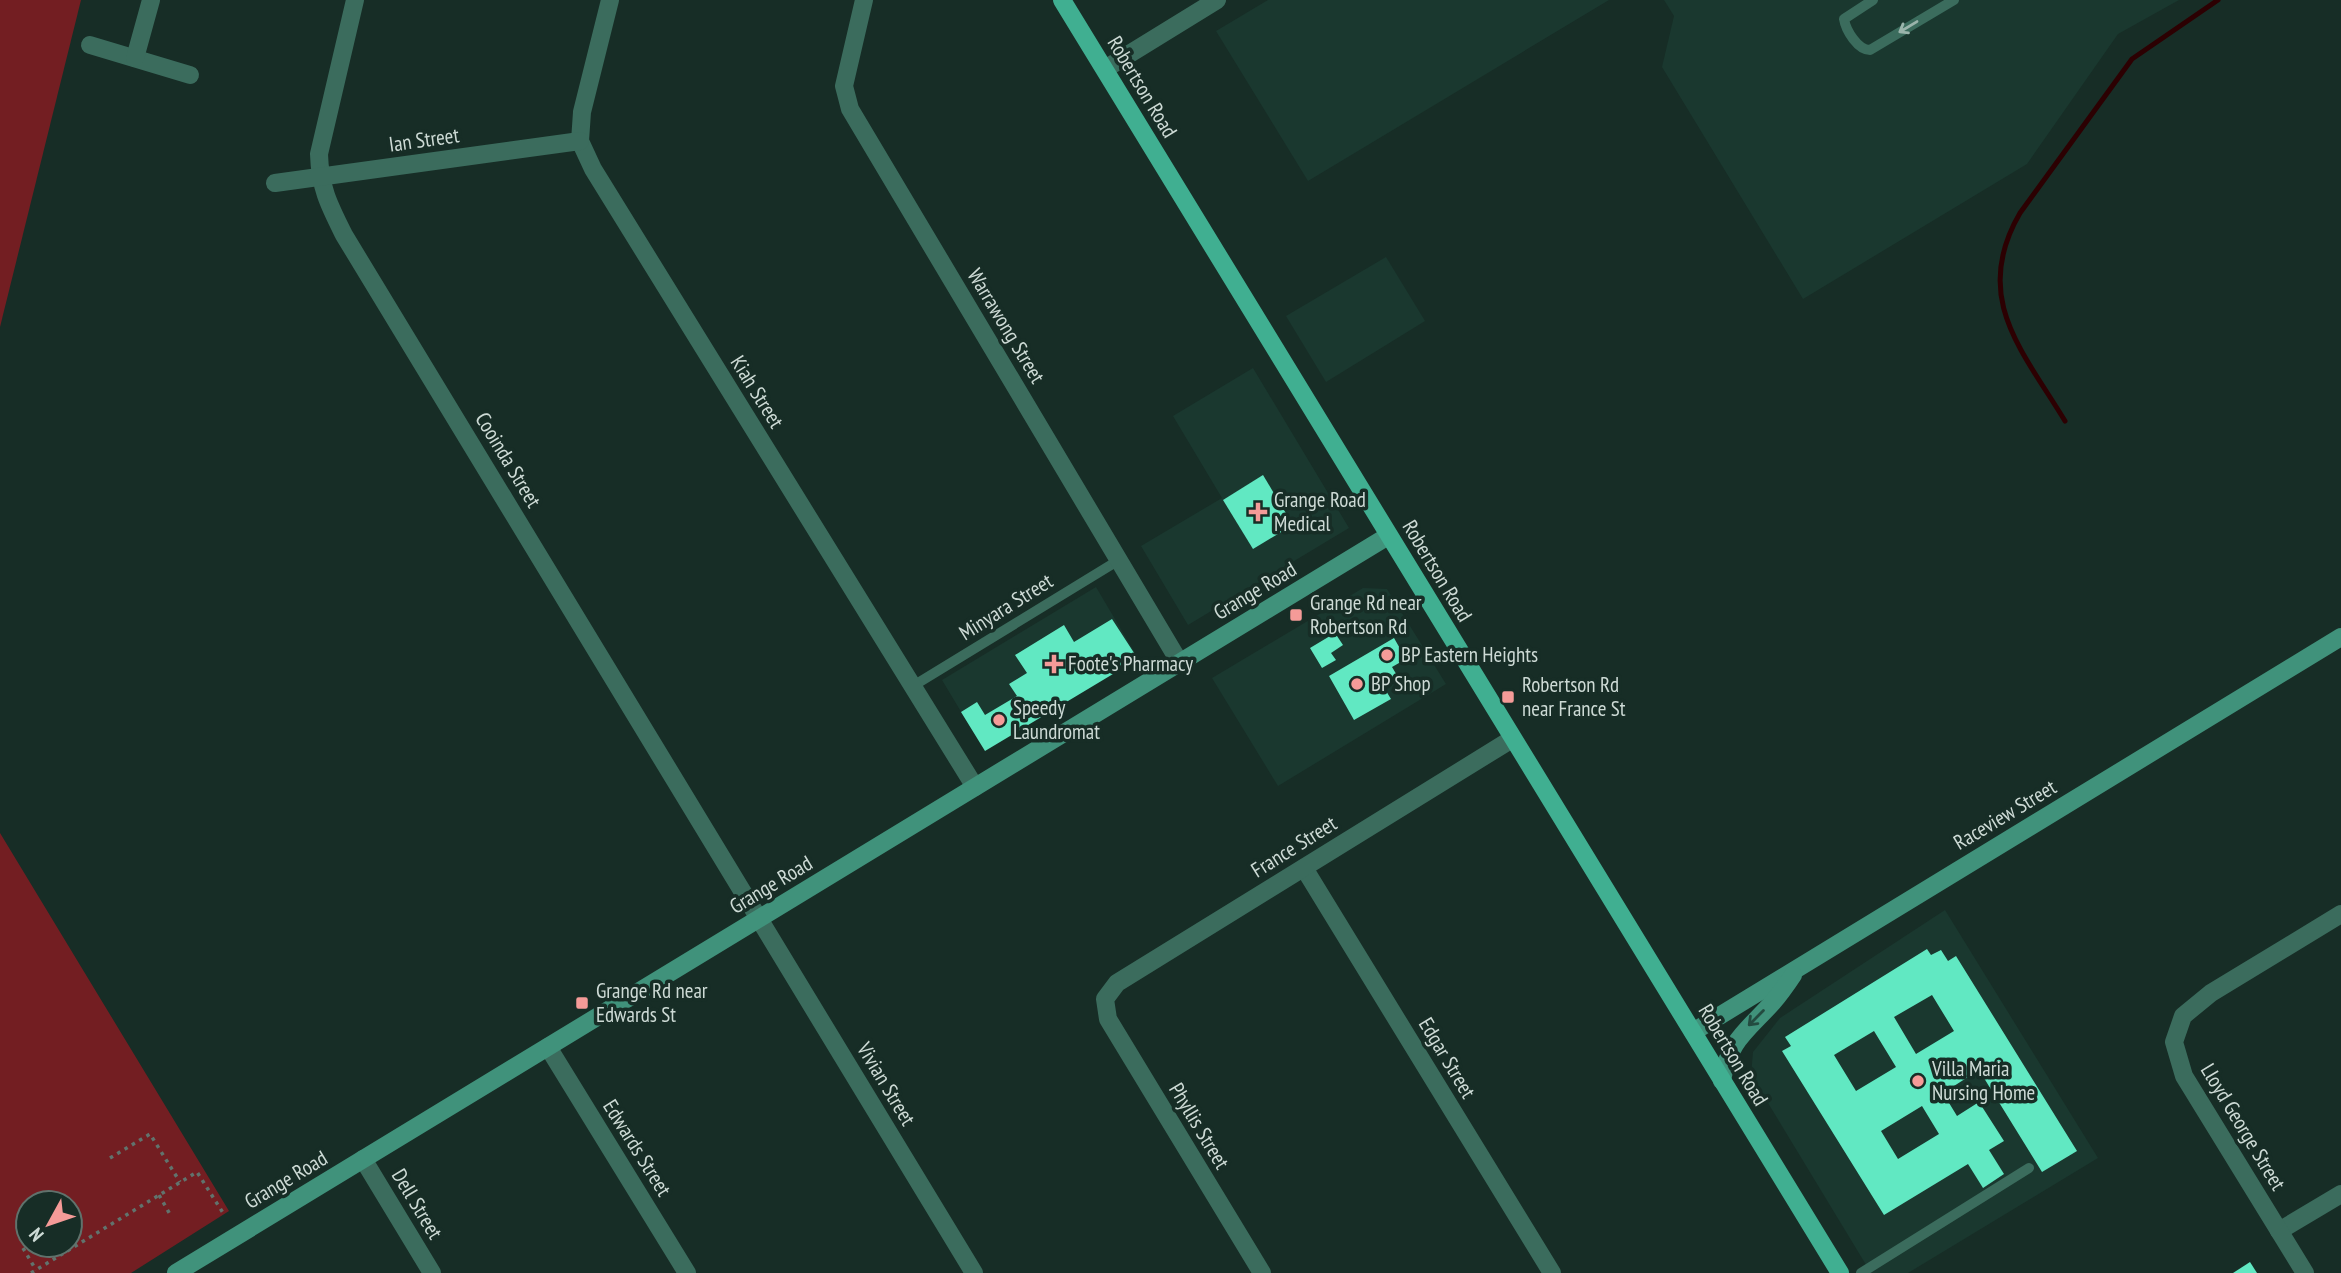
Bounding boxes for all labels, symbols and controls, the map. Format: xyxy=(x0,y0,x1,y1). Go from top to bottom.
one-way arrow xyxy=(1898,21,1918,35)
street label: Robertson Road xyxy=(1102,31,1183,142)
street label: Ian Street xyxy=(387,121,461,158)
street label: Warrawong Street xyxy=(962,263,1051,388)
street label: Kiah Street xyxy=(725,350,790,433)
street label: Cooinda Street xyxy=(469,407,548,512)
place label: Grange Road Medical xyxy=(1274,486,1366,537)
marker: Grange Road Medical xyxy=(1248,502,1268,522)
street label: Robertson Road xyxy=(1397,515,1478,626)
street label: Grange Road xyxy=(1208,555,1301,626)
street label: Minyara Street xyxy=(954,567,1058,646)
place label: Grange Rd near Robertson Rd xyxy=(1310,589,1422,640)
marker: Grange Rd near Robertson Rd xyxy=(1288,607,1304,623)
place label: BP Eastern Heights xyxy=(1401,641,1538,668)
marker: BP Eastern Heights xyxy=(1379,647,1395,663)
place label: Foote's Pharmacy xyxy=(1068,650,1193,677)
marker: Foote's Pharmacy xyxy=(1046,656,1062,672)
place label: BP Shop xyxy=(1371,670,1431,697)
place label: Robertson Rd near France St xyxy=(1522,671,1626,722)
marker: BP Shop xyxy=(1349,676,1365,692)
marker: Robertson Rd near France St xyxy=(1500,689,1516,705)
place label: Speedy Laundromat xyxy=(1013,694,1100,745)
marker: Speedy Laundromat xyxy=(991,712,1007,728)
street label: Raceview Street xyxy=(1948,773,2061,856)
street label: France Street xyxy=(1246,810,1342,883)
street label: Grange Road xyxy=(724,849,817,920)
place label: Grange Rd near Edwards St xyxy=(596,977,708,1028)
marker: Grange Rd near Edwards St xyxy=(574,995,590,1011)
street label: Robertson Road xyxy=(1693,999,1774,1110)
one-way arrow xyxy=(1748,1010,1765,1027)
street label: Edgar Street xyxy=(1413,1013,1482,1103)
street label: Vivian Street xyxy=(851,1036,922,1131)
place label: Villa Maria Nursing Home xyxy=(1931,1055,2035,1106)
street label: Lloyd George Street xyxy=(2195,1058,2292,1195)
marker: Villa Maria Nursing Home xyxy=(1910,1073,1926,1089)
street label: Phyllis Street xyxy=(1163,1078,1236,1174)
street label: Edwards Street xyxy=(597,1094,678,1201)
street label: Grange Road xyxy=(239,1144,332,1215)
street label: Dell Street xyxy=(386,1164,449,1244)
north arrow xyxy=(14,1189,84,1259)
text: N xyxy=(23,1223,48,1247)

